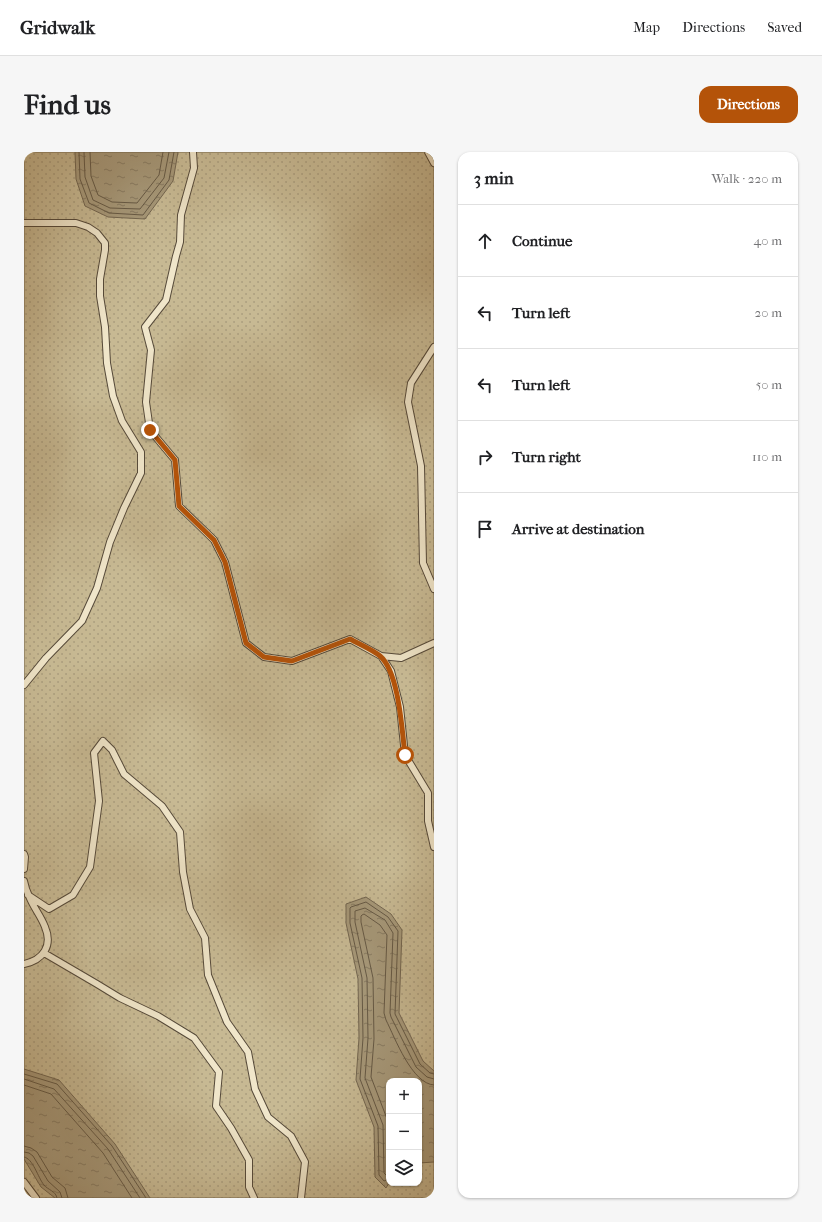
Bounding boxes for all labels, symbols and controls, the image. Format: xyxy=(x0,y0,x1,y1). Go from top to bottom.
text: Gridwalk xyxy=(20,17,95,39)
text: Map xyxy=(633,19,660,36)
text: Directions xyxy=(682,19,745,36)
text: Saved xyxy=(767,19,802,36)
button: Directions xyxy=(699,86,798,123)
text: Find us xyxy=(24,88,111,121)
text: 3 min xyxy=(474,168,514,188)
text: Walk · 220 m xyxy=(711,171,782,186)
icon: ahead xyxy=(474,230,496,252)
text: Continue xyxy=(512,232,572,250)
text: 40 m xyxy=(754,233,782,248)
icon: left xyxy=(474,302,496,324)
text: Turn left xyxy=(512,304,570,322)
text: 20 m xyxy=(755,305,782,320)
icon: left xyxy=(474,374,496,396)
text: Turn left xyxy=(512,376,570,394)
text: 50 m xyxy=(756,377,782,392)
route end xyxy=(141,421,159,439)
icon: right xyxy=(474,446,496,468)
text: Turn right xyxy=(512,448,581,466)
text: 110 m xyxy=(752,449,782,464)
icon: arrive xyxy=(474,518,496,540)
text: Arrive at destination xyxy=(512,520,644,538)
route start xyxy=(396,746,414,764)
map controls xyxy=(386,1078,422,1186)
button: + xyxy=(386,1078,422,1114)
button: − xyxy=(386,1114,422,1150)
button: layers xyxy=(386,1150,422,1186)

